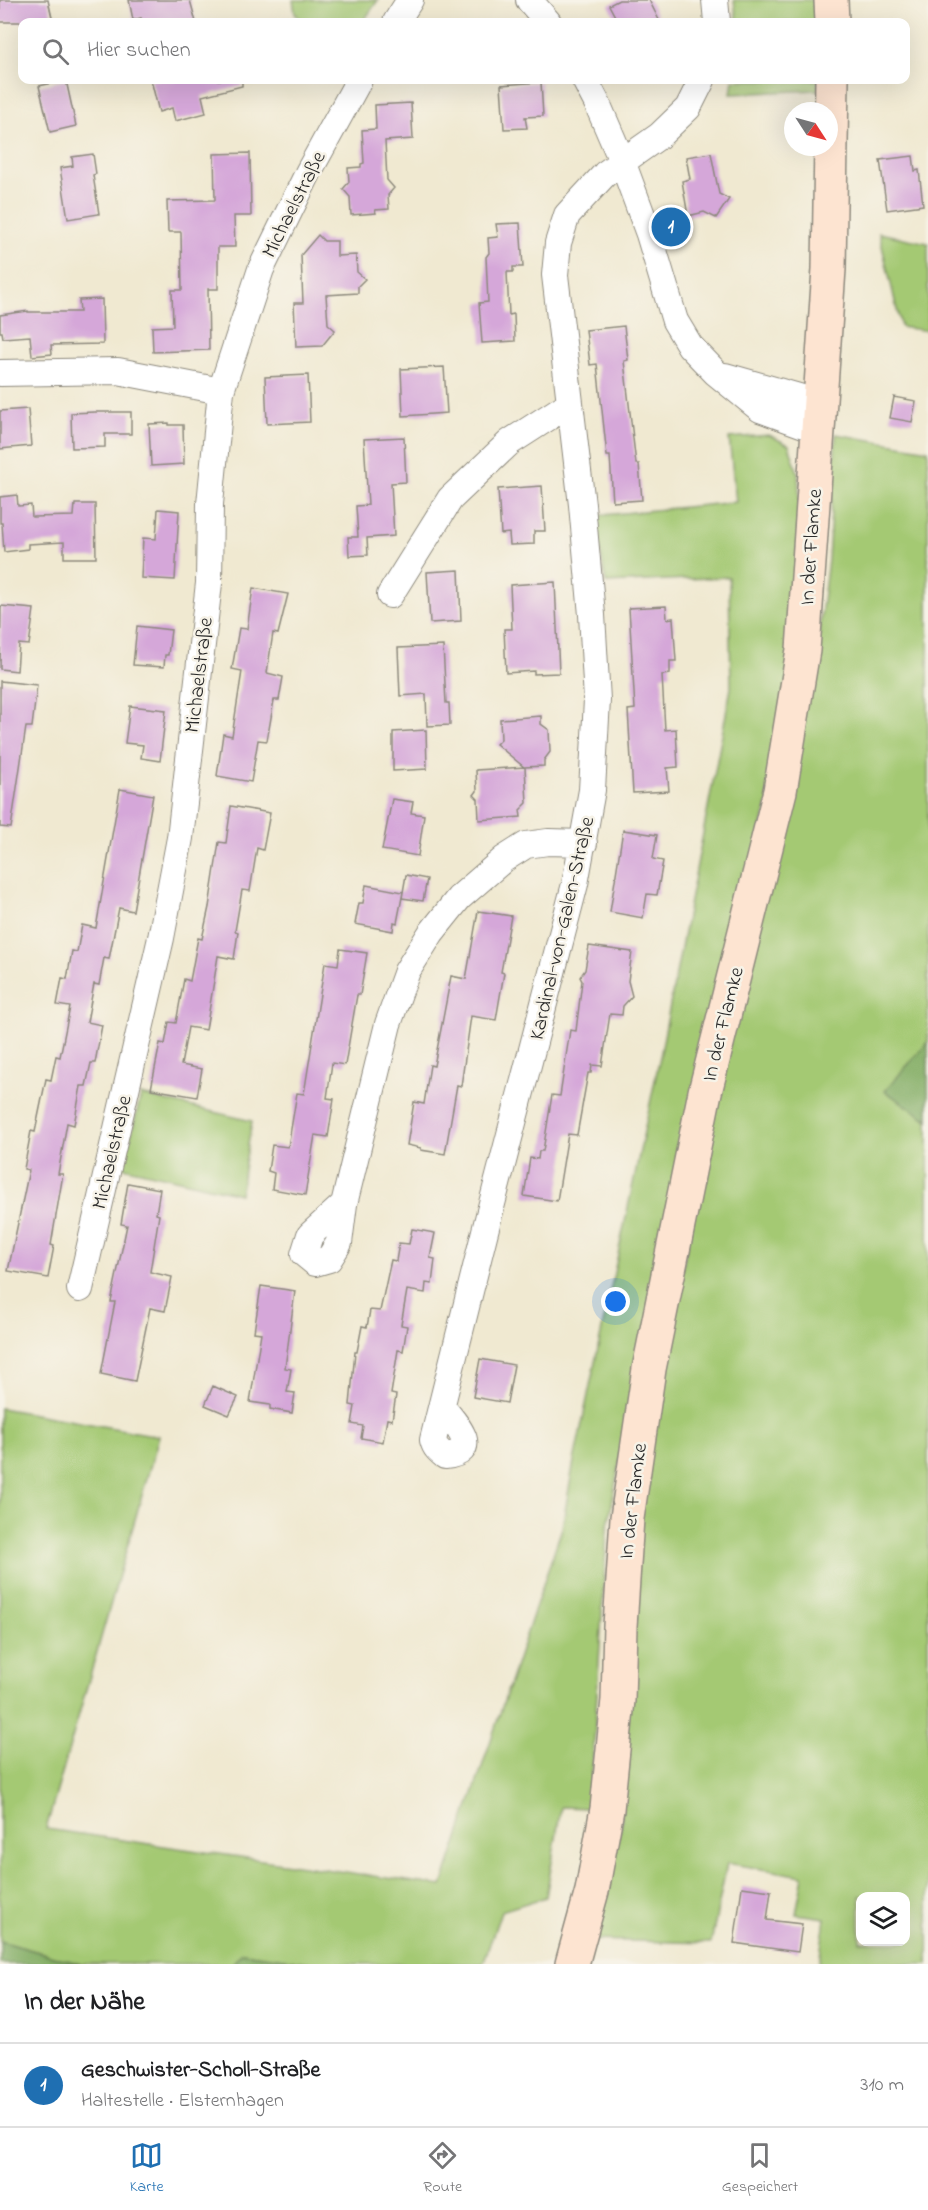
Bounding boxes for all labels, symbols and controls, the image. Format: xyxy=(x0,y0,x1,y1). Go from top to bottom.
search box xyxy=(18,18,910,84)
icon: search xyxy=(39,35,72,68)
text: Hier suchen xyxy=(87,35,191,67)
north arrow xyxy=(784,102,838,156)
street label: Michaelstraße xyxy=(255,146,335,263)
pin: 1 xyxy=(652,204,690,250)
street label: In der Flamke xyxy=(793,487,831,606)
street label: Michaelstraße xyxy=(178,615,222,735)
street label: Kardinal-von-Galen-Straße xyxy=(523,813,603,1043)
street label: In der Flamke xyxy=(695,964,753,1085)
street label: Michaelstraße xyxy=(85,1092,141,1212)
your location xyxy=(601,1287,630,1316)
street label: In der Flamke xyxy=(612,1441,656,1561)
map controls xyxy=(856,1892,910,1946)
button: layers xyxy=(856,1892,910,1946)
text: In der Nähe xyxy=(24,1984,145,2022)
text: Geschwister-Scholl-Straße xyxy=(81,2055,320,2087)
text: 1 xyxy=(40,2071,47,2100)
text: 310 m xyxy=(860,2071,904,2100)
text: Haltestelle · Elsternhagen xyxy=(81,2087,284,2116)
tab: Karte xyxy=(130,2139,164,2199)
tab: Route xyxy=(423,2139,462,2199)
tab: Gespeichert xyxy=(722,2139,798,2199)

